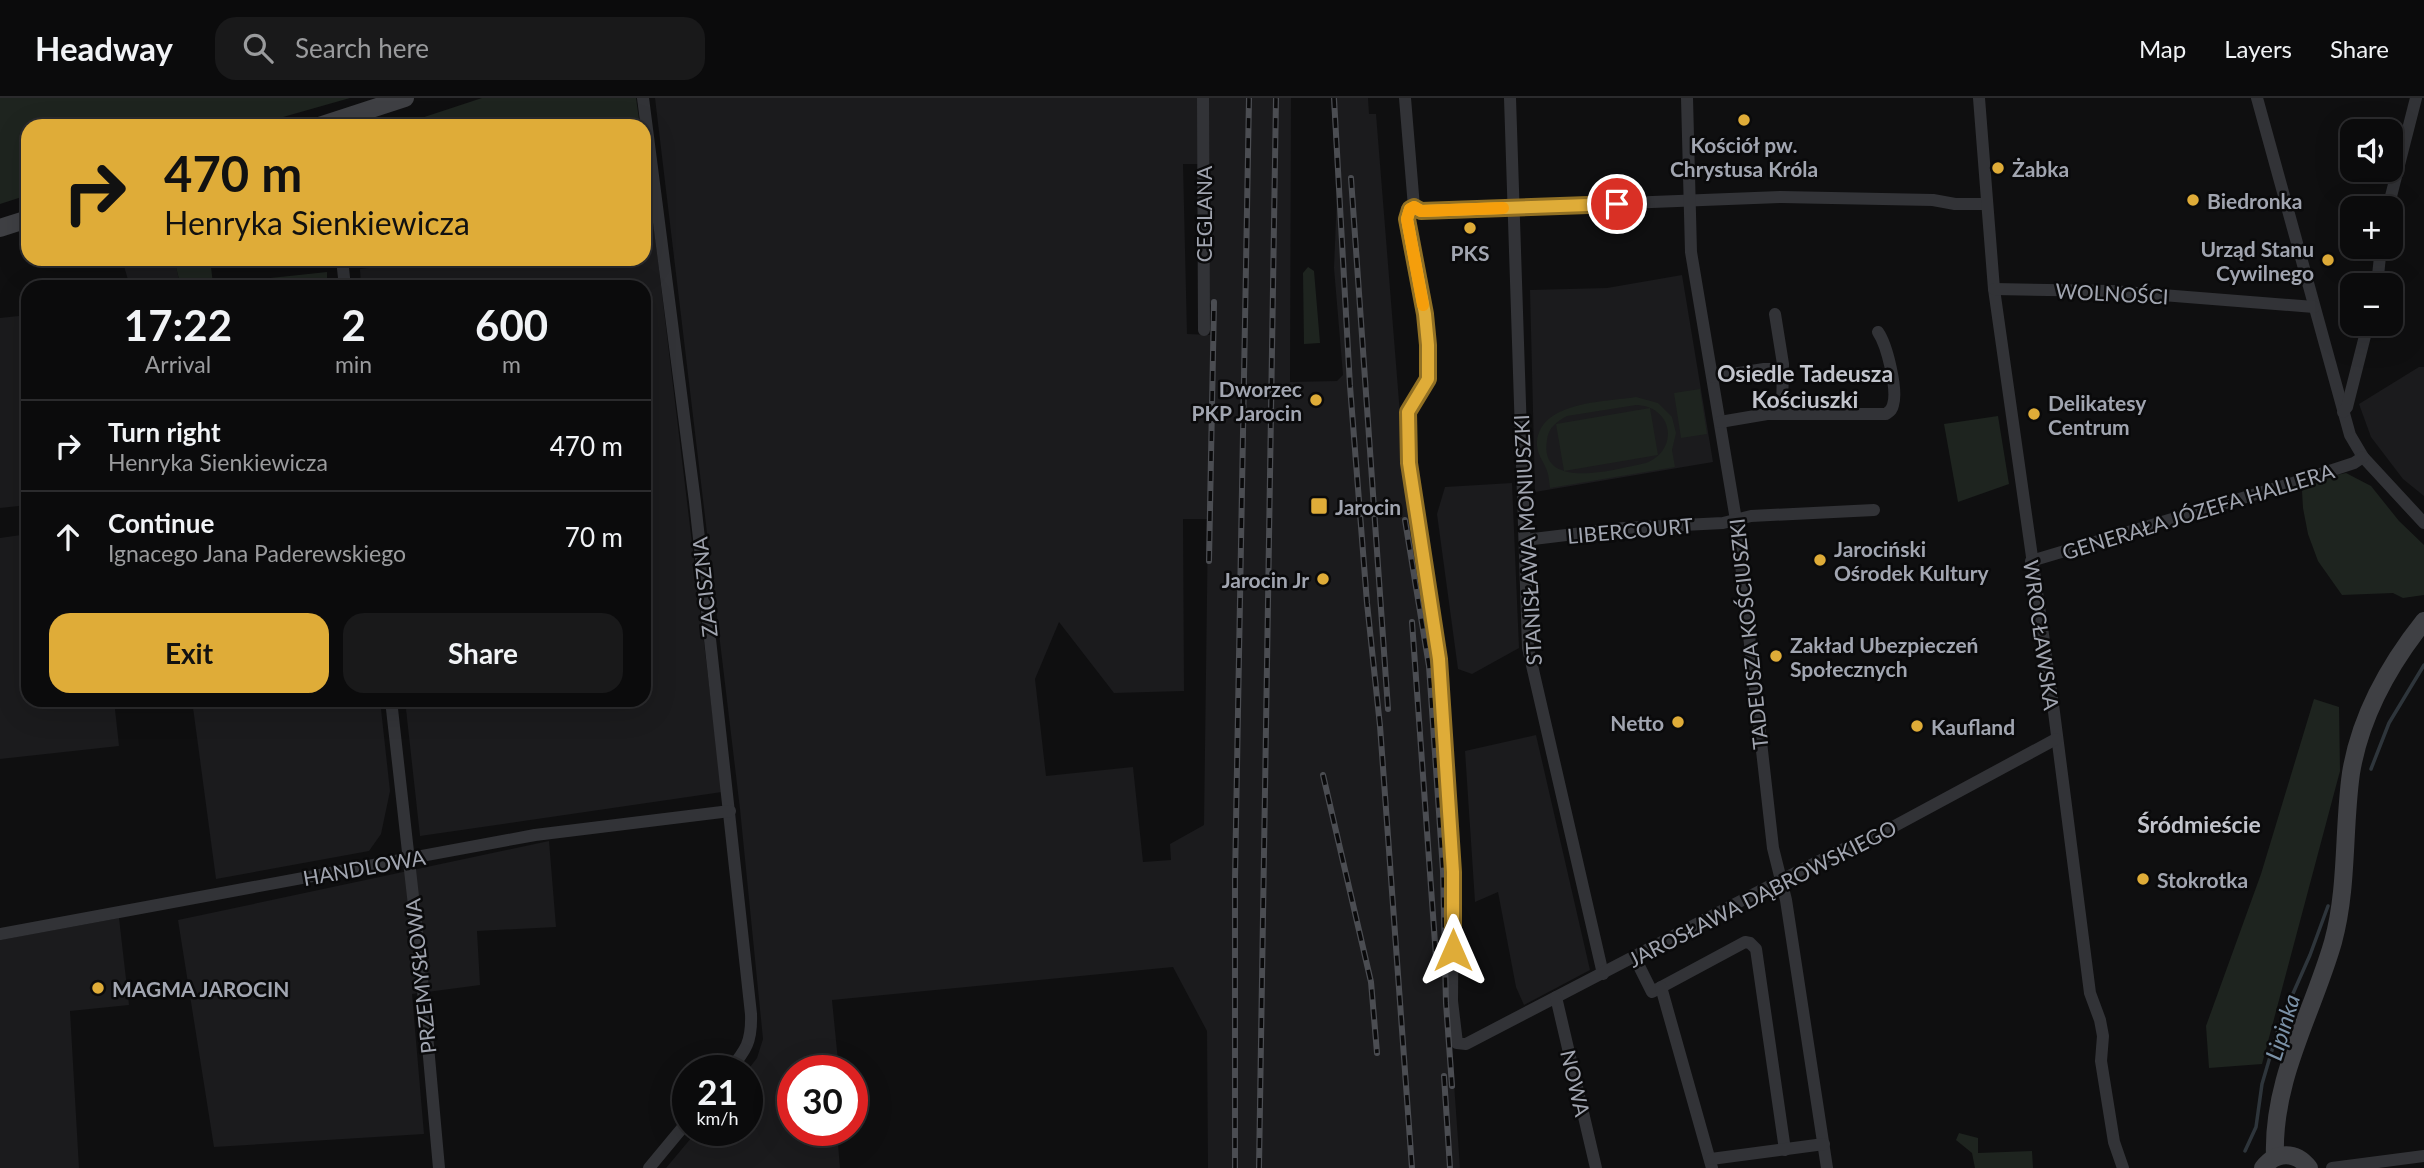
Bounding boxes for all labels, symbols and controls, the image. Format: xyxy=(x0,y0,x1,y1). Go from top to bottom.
search box xyxy=(215,17,705,80)
text: Headway xyxy=(35,28,173,68)
icon: search xyxy=(239,29,277,67)
text: Search here xyxy=(295,32,429,64)
text: Map xyxy=(2139,34,2186,63)
text: Layers xyxy=(2224,34,2292,63)
text: Share xyxy=(2330,34,2389,63)
marker: Kościół pw. Chrystusa Króla xyxy=(1736,112,1752,128)
map controls xyxy=(2340,119,2403,336)
button: sound xyxy=(2340,119,2403,182)
place label: Kościół pw. Chrystusa Króla xyxy=(1670,132,1818,181)
text: 470 m xyxy=(164,144,302,202)
icon: right xyxy=(49,147,140,238)
place label: Żabka xyxy=(2012,156,2069,181)
marker: Żabka xyxy=(1990,160,2006,176)
street label: CEGLANA xyxy=(1191,165,1216,262)
pin xyxy=(1587,174,1647,234)
icon: arrive xyxy=(1598,185,1636,223)
place label: Biedronka xyxy=(2207,188,2302,213)
marker: Biedronka xyxy=(2185,192,2201,208)
button: + xyxy=(2340,196,2403,259)
text: Henryka Sienkiewicza xyxy=(164,203,470,242)
marker: PKS xyxy=(1462,220,1478,236)
place label: Urząd Stanu Cywilnego xyxy=(2200,236,2314,285)
place label: PKS xyxy=(1451,240,1489,265)
marker: Urząd Stanu Cywilnego xyxy=(2320,252,2336,268)
button: − xyxy=(2340,273,2403,336)
street label: WOLNOŚCI xyxy=(2055,278,2169,308)
text: 17:22 xyxy=(124,300,232,350)
text: 2 xyxy=(341,300,366,350)
text: 600 xyxy=(475,300,548,350)
text: Arrival xyxy=(145,350,211,378)
text: min xyxy=(335,350,372,378)
text: m xyxy=(502,350,521,378)
district label: Osiedle Tadeusza Kościuszki xyxy=(1717,359,1893,413)
place label: Dworzec PKP Jarocin xyxy=(1191,376,1302,425)
place label: Delikatesy Centrum xyxy=(2048,390,2147,439)
marker: Dworzec PKP Jarocin xyxy=(1308,392,1324,408)
marker: Delikatesy Centrum xyxy=(2026,406,2042,422)
street label: STANISŁAWA MONIUSZKI xyxy=(1508,414,1546,666)
text: Turn right xyxy=(108,416,221,448)
icon: right xyxy=(49,427,87,465)
text: 470 m xyxy=(550,430,623,462)
text: Henryka Sienkiewicza xyxy=(108,448,328,476)
street label: GENERAŁA JÓZEFA HALLERA xyxy=(2059,457,2338,564)
place label: Jarocin xyxy=(1335,494,1401,519)
marker: Jarocin xyxy=(1309,496,1329,516)
text: Continue xyxy=(108,507,214,539)
street label: LIBERCOURT xyxy=(1566,512,1695,548)
street label: TADEUSZA KOŚCIUSZKI xyxy=(1723,517,1773,751)
icon: ahead xyxy=(49,518,87,556)
text: 70 m xyxy=(565,521,623,553)
street label: ZACISZNA xyxy=(686,535,722,638)
place label: Jarociński Ośrodek Kultury xyxy=(1834,536,1990,585)
text: Ignacego Jana Paderewskiego xyxy=(108,539,406,567)
marker: Jarociński Ośrodek Kultury xyxy=(1812,552,1828,568)
street label: WROCŁAWSKA xyxy=(2019,558,2065,712)
place label: Jarocin Jr xyxy=(1222,567,1309,592)
marker: Jarocin Jr xyxy=(1315,571,1331,587)
button: Exit xyxy=(49,613,329,693)
button: Share xyxy=(343,613,623,693)
place label: Zakład Ubezpieczeń Społecznych xyxy=(1790,632,1978,681)
marker: Zakład Ubezpieczeń Społecznych xyxy=(1768,648,1784,664)
place label: Netto xyxy=(1610,710,1664,735)
marker: Netto xyxy=(1670,714,1686,730)
place label: Kaufland xyxy=(1931,714,2015,739)
marker: Kaufland xyxy=(1909,718,1925,734)
district label: Śródmieście xyxy=(2137,810,2261,838)
street label: JAROSŁAWA DĄBROWSKIEGO xyxy=(1624,814,1900,972)
street label: HANDLOWA xyxy=(301,844,428,890)
place label: Stokrotka xyxy=(2157,867,2248,892)
marker: Stokrotka xyxy=(2135,871,2151,887)
street label: PRZEMYSŁOWA xyxy=(399,896,441,1055)
position arrow xyxy=(1416,913,1490,987)
place label: MAGMA JAROCIN xyxy=(112,976,289,1001)
marker: MAGMA JAROCIN xyxy=(90,980,106,996)
water label: Lipinka xyxy=(2259,990,2305,1064)
street label: NOWA xyxy=(1556,1047,1596,1120)
speed limit sign: 30 xyxy=(777,1055,868,1146)
text: 21 xyxy=(697,1070,738,1112)
text: km/h xyxy=(696,1107,739,1129)

